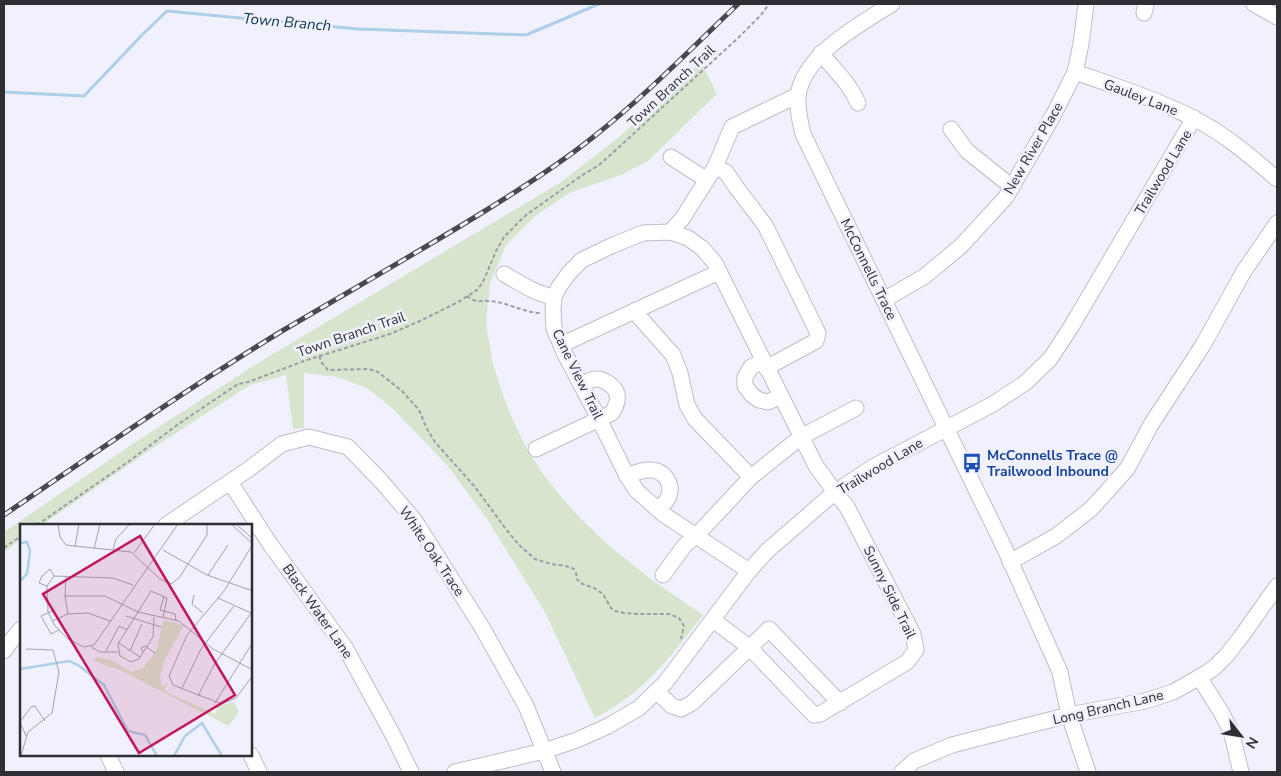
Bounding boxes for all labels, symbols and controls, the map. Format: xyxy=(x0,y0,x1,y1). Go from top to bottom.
water label: Town Branch xyxy=(242,8,332,36)
street label: Town Branch Trail xyxy=(623,40,720,132)
street label: Gauley Lane xyxy=(1101,75,1181,120)
street label: New River Place xyxy=(999,99,1067,198)
street label: Trailwood Lane xyxy=(1130,126,1196,218)
street label: McConnells Trace xyxy=(836,215,901,323)
street label: Town Branch Trail xyxy=(295,307,409,362)
street label: Cane View Trail xyxy=(547,326,608,423)
street label: Trailwood Lane xyxy=(834,433,926,499)
place label: McConnells Trace @ Trailwood Inbound xyxy=(987,446,1118,481)
bus stop icon: McConnells Trace @ Trailwood Inbound xyxy=(961,452,983,474)
street label: White Oak Trace xyxy=(394,503,469,600)
inset map xyxy=(20,524,252,756)
street label: Sunny Side Trail xyxy=(859,543,921,643)
street label: Black Water Lane xyxy=(278,560,357,662)
street label: Long Branch Lane xyxy=(1051,685,1165,729)
north arrow xyxy=(1216,711,1266,761)
text: N xyxy=(1241,733,1263,752)

